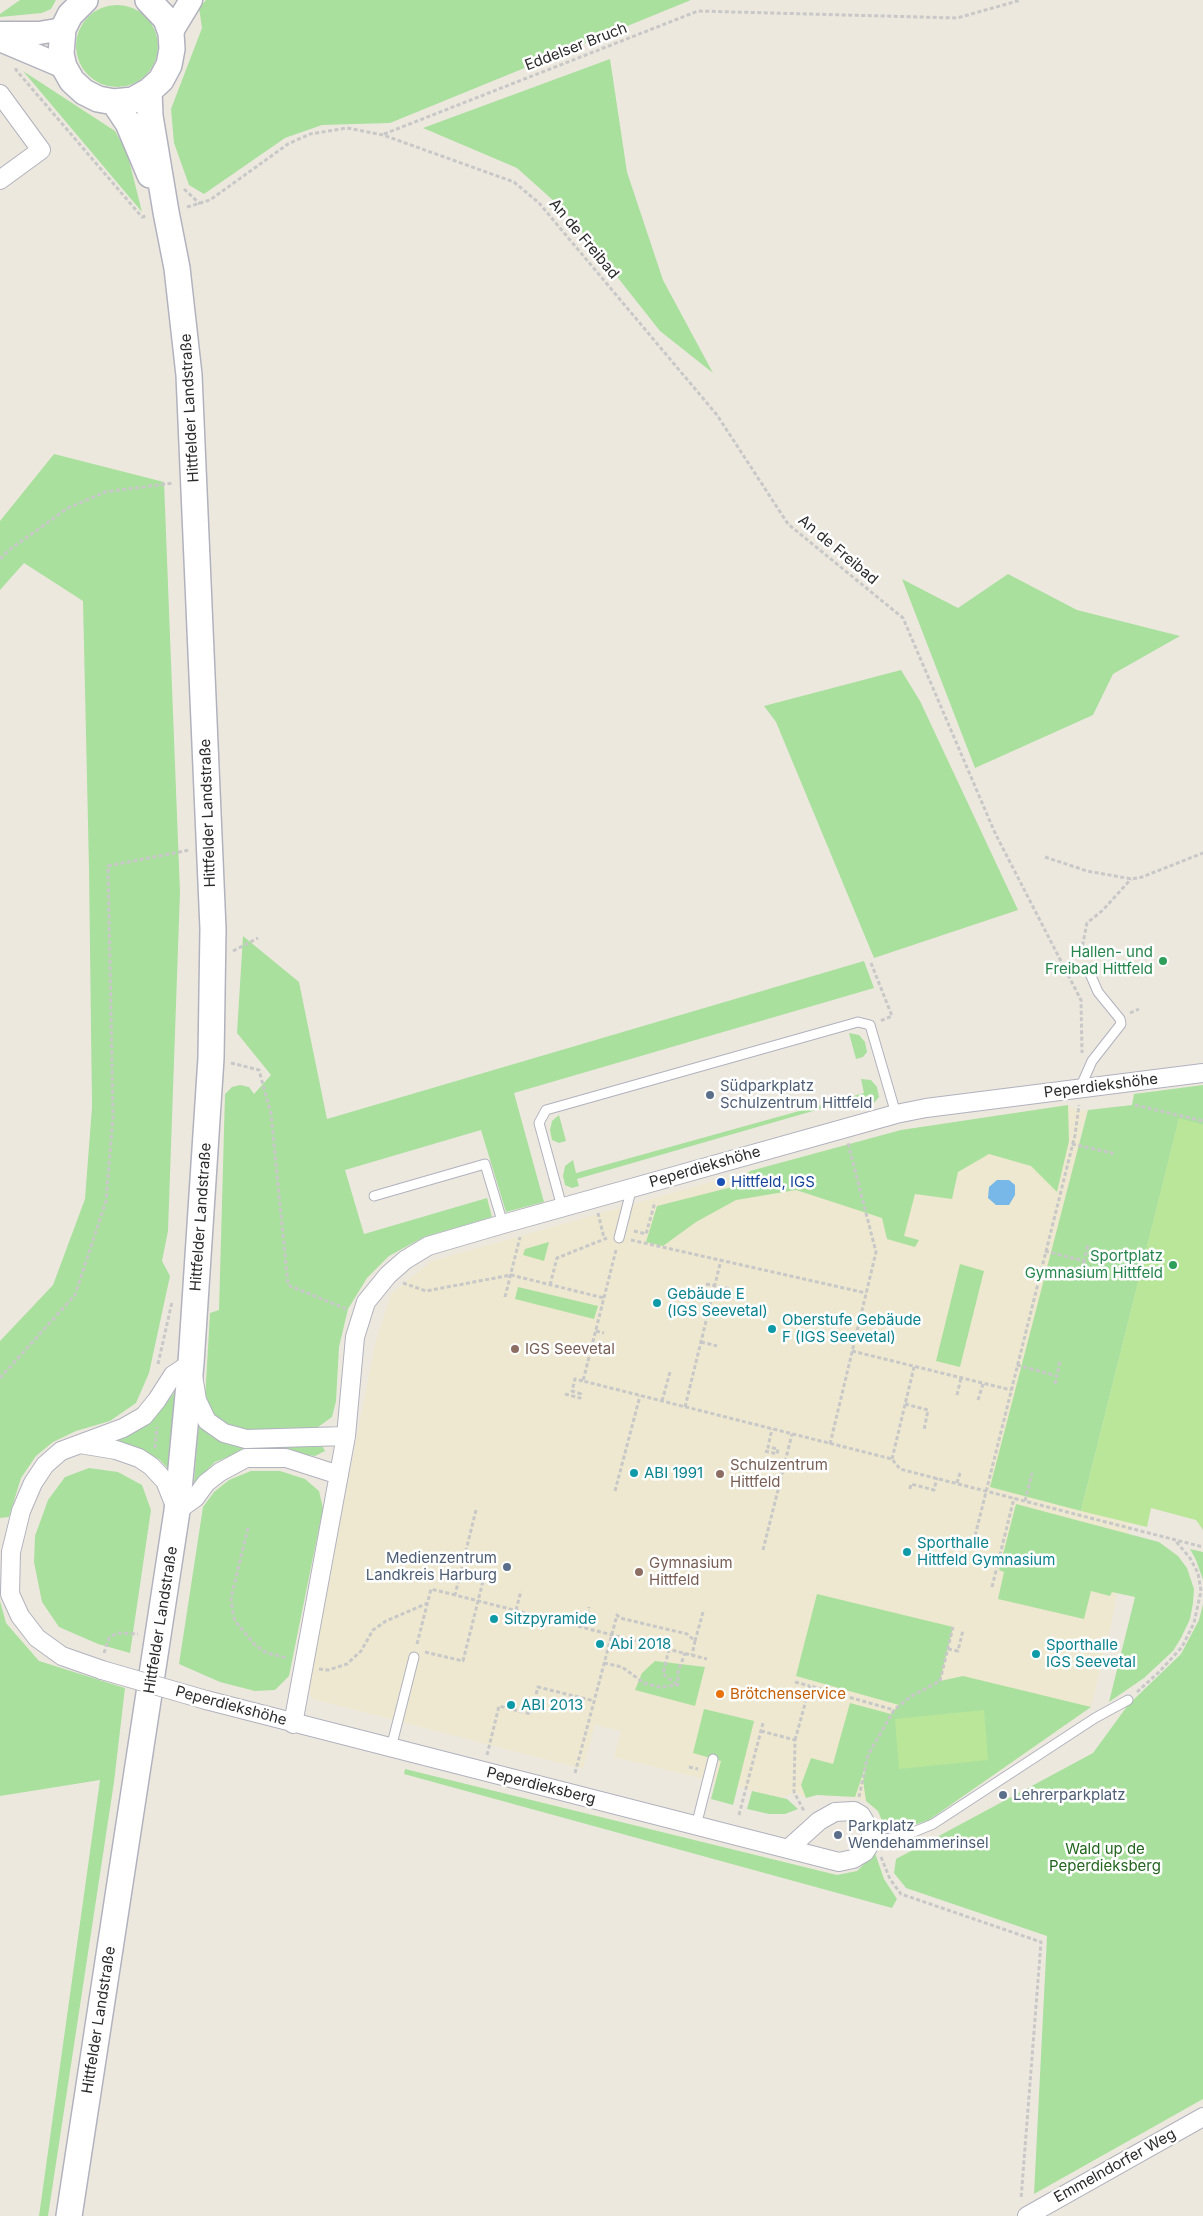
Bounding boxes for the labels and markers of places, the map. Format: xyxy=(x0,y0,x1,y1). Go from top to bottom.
place label: Hallen- und Freibad Hittfeld xyxy=(1045,943,1153,978)
marker: Hallen- und Freibad Hittfeld xyxy=(1157,955,1169,967)
place label: Südparkplatz Schulzentrum Hittfeld xyxy=(720,1077,873,1112)
marker: Südparkplatz Schulzentrum Hittfeld xyxy=(704,1089,716,1101)
place label: Hittfeld, IGS xyxy=(731,1173,815,1191)
marker: Hittfeld, IGS xyxy=(715,1176,727,1188)
place label: Sportplatz Gymnasium Hittfeld xyxy=(1025,1247,1163,1282)
marker: Sportplatz Gymnasium Hittfeld xyxy=(1167,1259,1179,1271)
place label: Gebäude E (IGS Seevetal) xyxy=(667,1285,768,1320)
marker: Gebäude E (IGS Seevetal) xyxy=(651,1297,663,1309)
place label: Oberstufe Gebäude F (IGS Seevetal) xyxy=(782,1311,921,1346)
marker: Oberstufe Gebäude F (IGS Seevetal) xyxy=(766,1323,778,1335)
place label: IGS Seevetal xyxy=(525,1340,615,1358)
marker: IGS Seevetal xyxy=(509,1343,521,1355)
place label: Schulzentrum Hittfeld xyxy=(730,1456,828,1491)
place label: ABI 1991 xyxy=(644,1464,703,1482)
marker: ABI 1991 xyxy=(628,1467,640,1479)
marker: Schulzentrum Hittfeld xyxy=(714,1468,726,1480)
place label: Sporthalle Hittfeld Gymnasium xyxy=(917,1534,1055,1569)
marker: Sporthalle Hittfeld Gymnasium xyxy=(901,1546,913,1558)
place label: Medienzentrum Landkreis Harburg xyxy=(366,1549,497,1584)
place label: Gymnasium Hittfeld xyxy=(649,1554,733,1589)
marker: Medienzentrum Landkreis Harburg xyxy=(501,1561,513,1573)
marker: Gymnasium Hittfeld xyxy=(633,1566,645,1578)
place label: Sitzpyramide xyxy=(504,1610,597,1628)
marker: Sitzpyramide xyxy=(488,1613,500,1625)
place label: Abi 2018 xyxy=(610,1635,671,1653)
place label: Sporthalle IGS Seevetal xyxy=(1046,1636,1136,1671)
marker: Abi 2018 xyxy=(594,1638,606,1650)
marker: Sporthalle IGS Seevetal xyxy=(1030,1648,1042,1660)
place label: Brötchenservice xyxy=(730,1685,846,1703)
marker: Brötchenservice xyxy=(714,1688,726,1700)
place label: ABI 2013 xyxy=(521,1696,583,1714)
marker: ABI 2013 xyxy=(505,1699,517,1711)
place label: Lehrerparkplatz xyxy=(1013,1786,1125,1804)
marker: Lehrerparkplatz xyxy=(997,1789,1009,1801)
place label: Parkplatz Wendehammerinsel xyxy=(848,1817,989,1852)
marker: Parkplatz Wendehammerinsel xyxy=(832,1829,844,1841)

